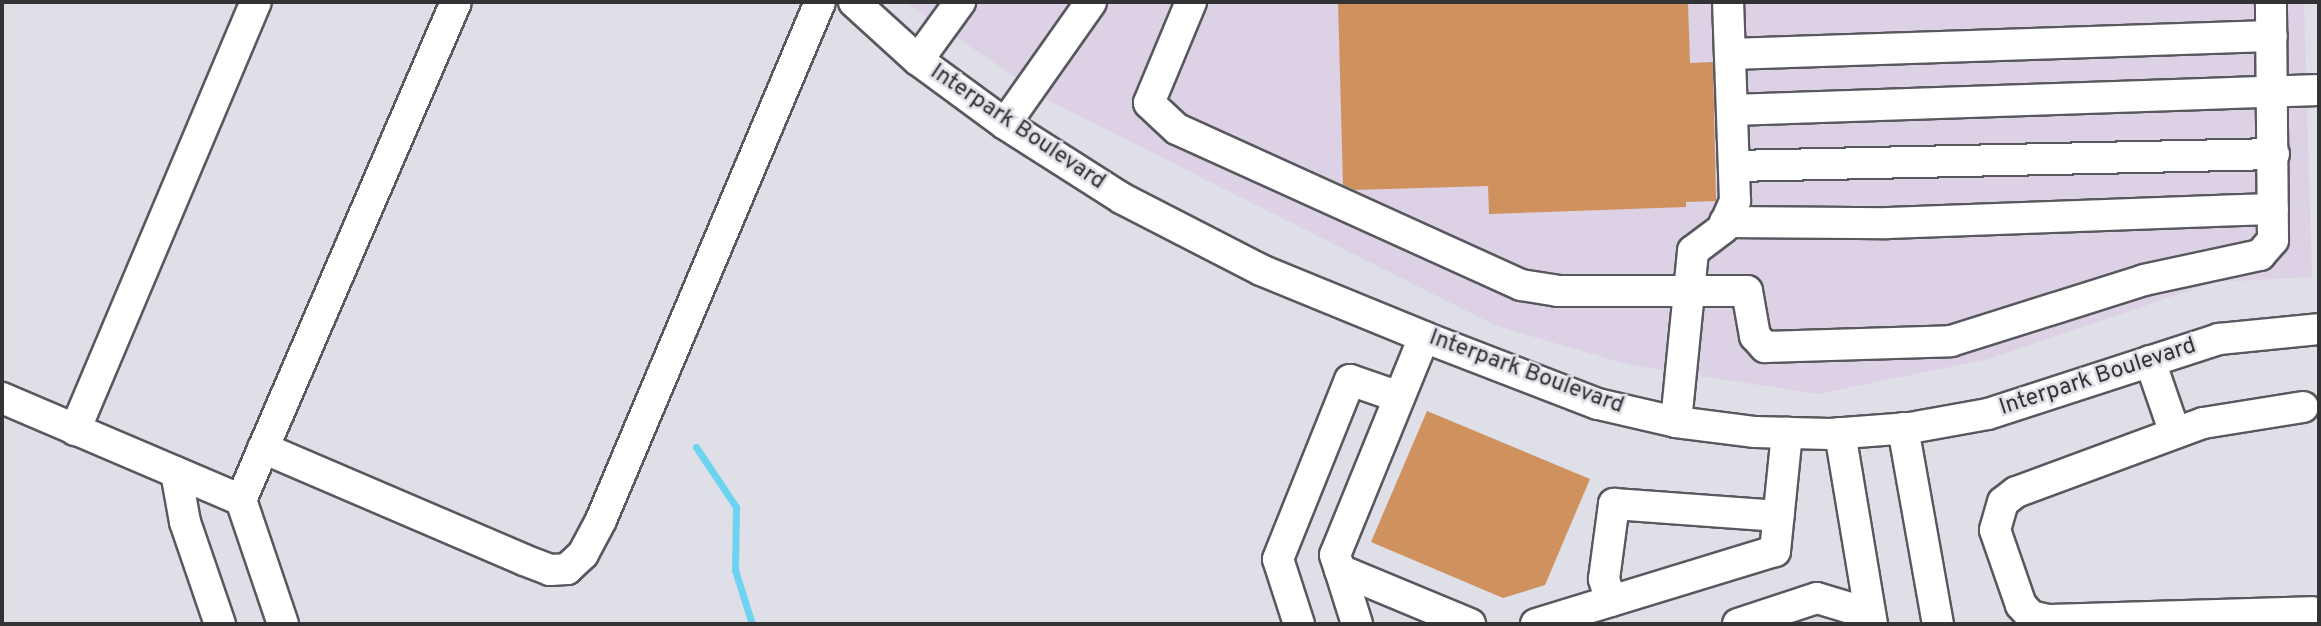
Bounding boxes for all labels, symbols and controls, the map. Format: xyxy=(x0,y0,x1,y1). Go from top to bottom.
street label: Interpark Boulevard xyxy=(924,59,1110,197)
street label: Interpark Boulevard xyxy=(1425,325,1627,421)
street label: Interpark Boulevard xyxy=(1996,333,2200,423)

